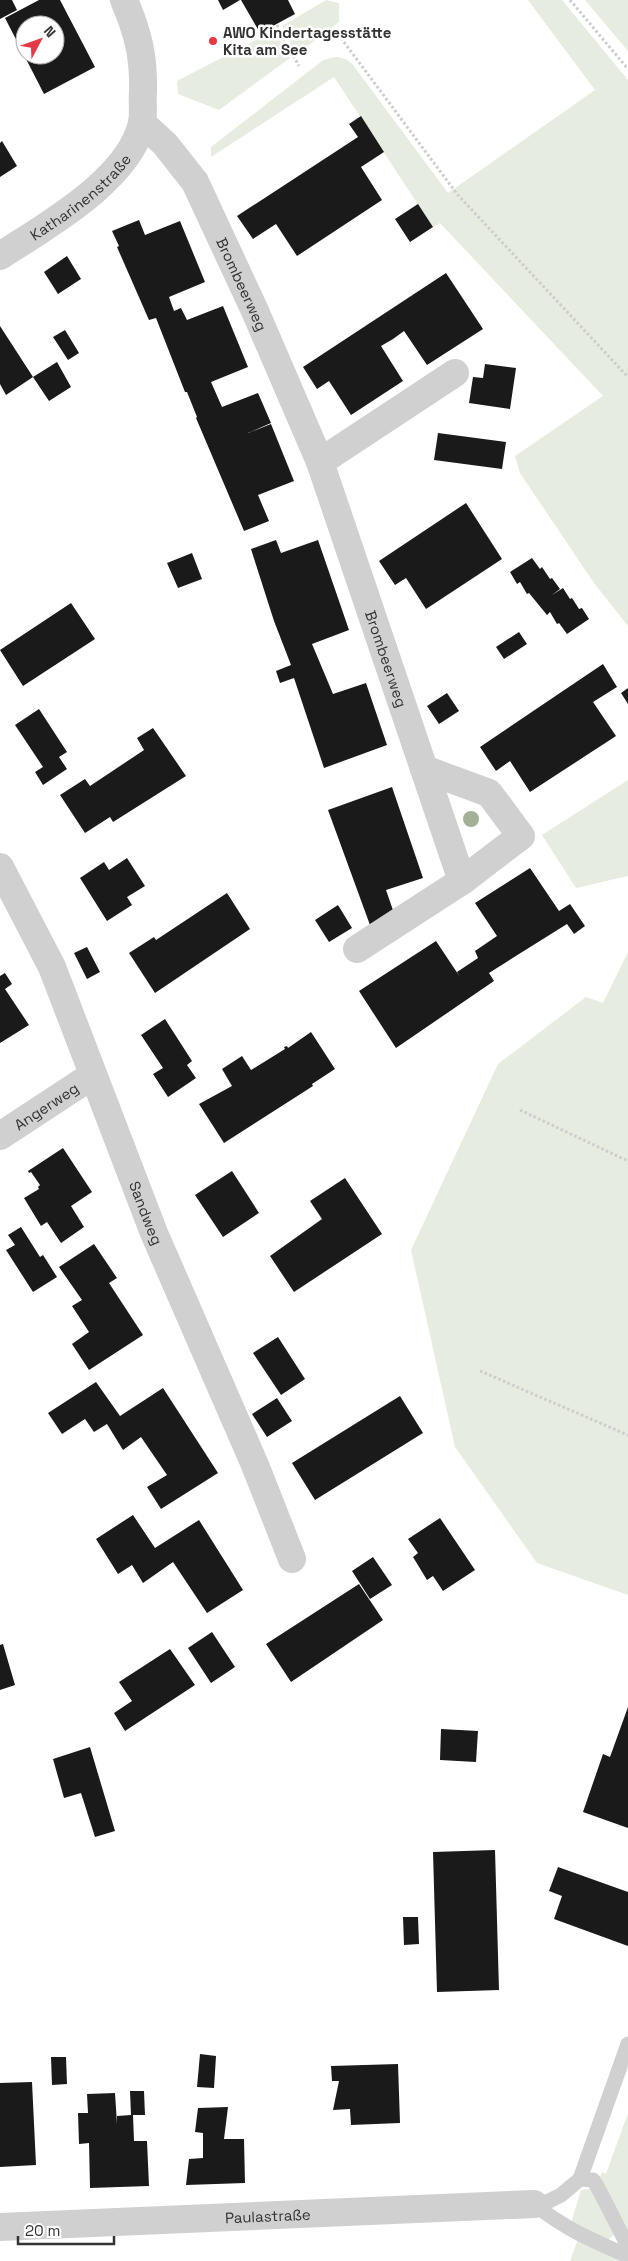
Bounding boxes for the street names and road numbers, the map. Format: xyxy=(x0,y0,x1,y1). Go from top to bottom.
street label: Katharinenstraße xyxy=(26,150,135,244)
street label: Brombeerweg xyxy=(213,234,272,334)
street label: Brombeerweg xyxy=(361,608,412,710)
street label: Angerweg xyxy=(10,1078,82,1134)
street label: Sandweg xyxy=(125,1178,167,1248)
street label: Paulastraße xyxy=(225,2204,311,2227)

